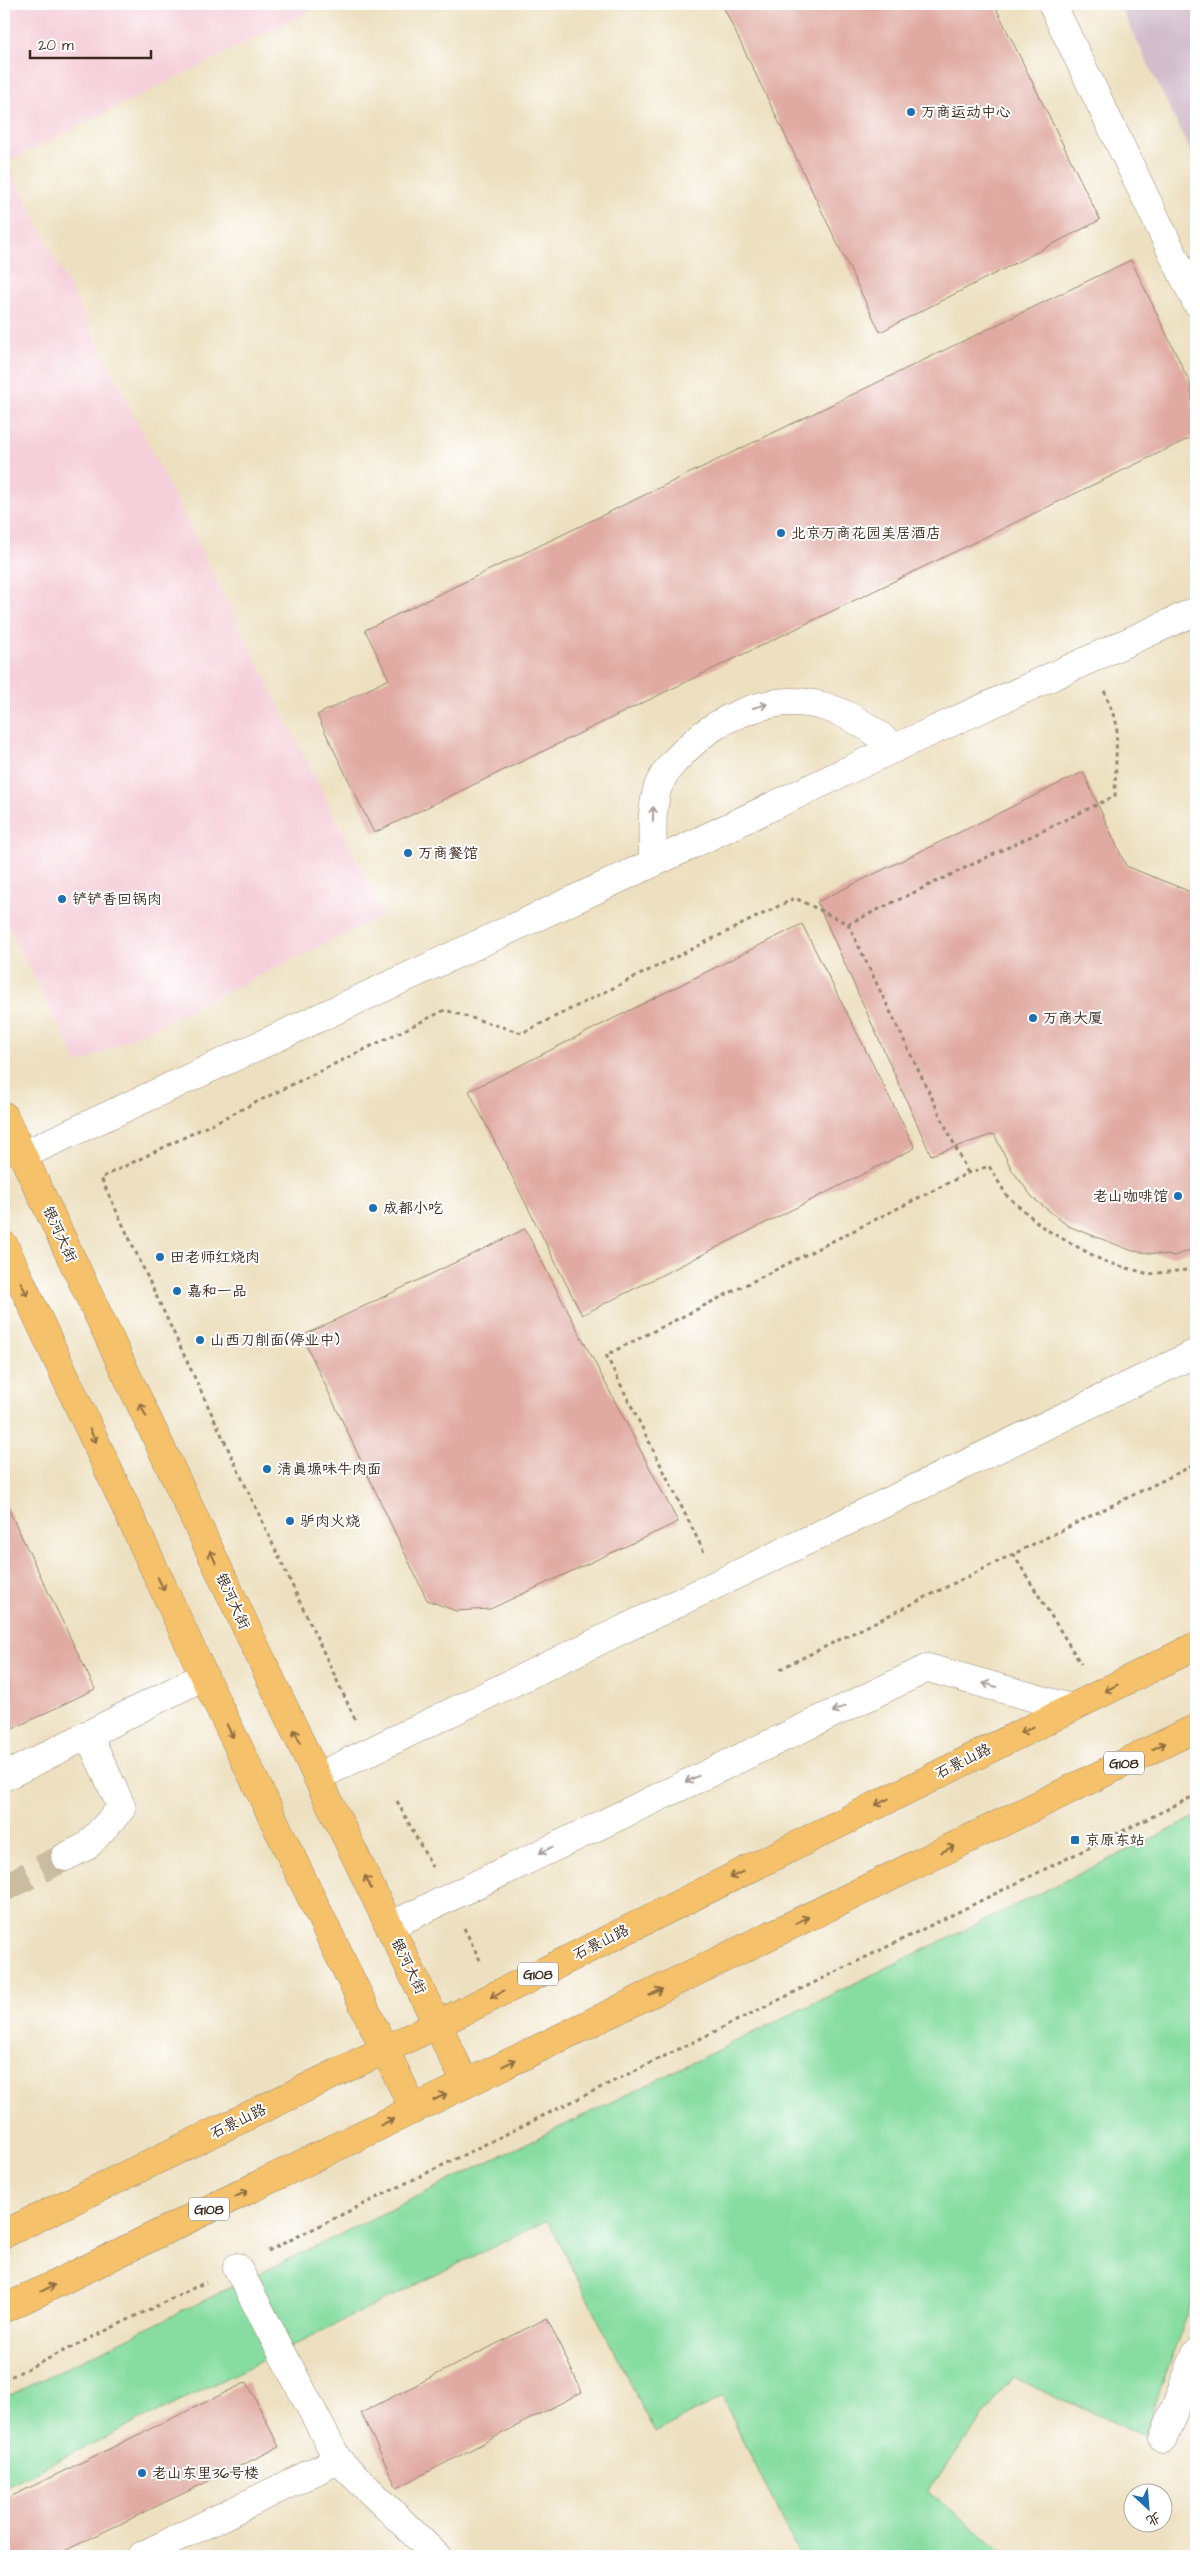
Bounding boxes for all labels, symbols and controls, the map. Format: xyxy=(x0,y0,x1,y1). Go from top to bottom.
scale bar xyxy=(30,28,151,60)
text: 20 m xyxy=(38,35,74,56)
place label: 万商运动中心 xyxy=(921,102,1011,123)
marker: 万商运动中心 xyxy=(905,106,917,118)
place label: 北京万商花园美居酒店 xyxy=(791,523,941,544)
marker: 北京万商花园美居酒店 xyxy=(775,527,787,539)
one-way arrow xyxy=(752,701,768,710)
one-way arrow xyxy=(648,807,658,823)
place label: 万商餐馆 xyxy=(418,843,478,864)
marker: 万商餐馆 xyxy=(402,847,414,859)
place label: 铲铲香回锅肉 xyxy=(72,889,162,910)
marker: 铲铲香回锅肉 xyxy=(56,893,68,905)
place label: 万商大厦 xyxy=(1043,1008,1103,1029)
marker: 万商大厦 xyxy=(1027,1012,1039,1024)
place label: 老山咖啡馆 xyxy=(1093,1186,1168,1207)
marker: 老山咖啡馆 xyxy=(1172,1190,1184,1202)
place label: 成都小吃 xyxy=(383,1198,443,1219)
marker: 成都小吃 xyxy=(367,1202,379,1214)
street label: 银河大街 xyxy=(37,1203,82,1266)
place label: 田老师红烧肉 xyxy=(170,1247,260,1268)
marker: 田老师红烧肉 xyxy=(154,1251,166,1263)
one-way arrow xyxy=(20,1281,30,1296)
place label: 嘉和一品 xyxy=(187,1281,247,1302)
marker: 嘉和一品 xyxy=(171,1285,183,1297)
place label: 山西刀削面(停业中) xyxy=(210,1330,340,1351)
marker: 山西刀削面(停业中) xyxy=(194,1334,206,1346)
one-way arrow xyxy=(138,1403,148,1418)
one-way arrow xyxy=(88,1428,98,1443)
place label: 清真塬味牛肉面 xyxy=(277,1459,382,1480)
marker: 清真塬味牛肉面 xyxy=(261,1463,273,1475)
place label: 驴肉火烧 xyxy=(300,1511,360,1532)
marker: 驴肉火烧 xyxy=(284,1515,296,1527)
one-way arrow xyxy=(207,1550,217,1565)
street label: 银河大街 xyxy=(210,1570,255,1633)
one-way arrow xyxy=(157,1576,166,1591)
one-way arrow xyxy=(982,1680,998,1690)
one-way arrow xyxy=(1104,1684,1119,1693)
one-way arrow xyxy=(832,1705,847,1715)
one-way arrow xyxy=(226,1723,236,1738)
one-way arrow xyxy=(1020,1726,1035,1735)
one-way arrow xyxy=(292,1729,301,1744)
street label: 石景山路 xyxy=(932,1738,995,1784)
one-way arrow xyxy=(1151,1741,1166,1750)
road number: G108 xyxy=(1104,1752,1144,1775)
one-way arrow xyxy=(685,1775,700,1784)
one-way arrow xyxy=(874,1797,889,1807)
place label: 京原东站 xyxy=(1085,1830,1145,1851)
marker: 京原东站 xyxy=(1069,1834,1081,1846)
one-way arrow xyxy=(940,1844,955,1854)
one-way arrow xyxy=(539,1845,554,1855)
one-way arrow xyxy=(729,1871,744,1880)
one-way arrow xyxy=(363,1875,372,1890)
one-way arrow xyxy=(794,1915,809,1925)
street label: 石景山路 xyxy=(570,1919,633,1965)
street label: 银河大街 xyxy=(386,1935,431,1998)
road number: G108 xyxy=(518,1962,558,1986)
one-way arrow xyxy=(648,1986,663,1996)
one-way arrow xyxy=(490,1990,505,1999)
one-way arrow xyxy=(502,2058,517,2068)
one-way arrow xyxy=(432,2092,447,2101)
street label: 石景山路 xyxy=(207,2099,270,2144)
one-way arrow xyxy=(379,2117,394,2127)
one-way arrow xyxy=(233,2188,248,2198)
road number: G108 xyxy=(189,2198,229,2220)
one-way arrow xyxy=(40,2282,55,2292)
place label: 老山东里36号楼 xyxy=(152,2463,259,2484)
marker: 老山东里36号楼 xyxy=(136,2467,148,2479)
north arrow xyxy=(1122,2482,1172,2532)
text: 北 xyxy=(1143,2507,1164,2531)

